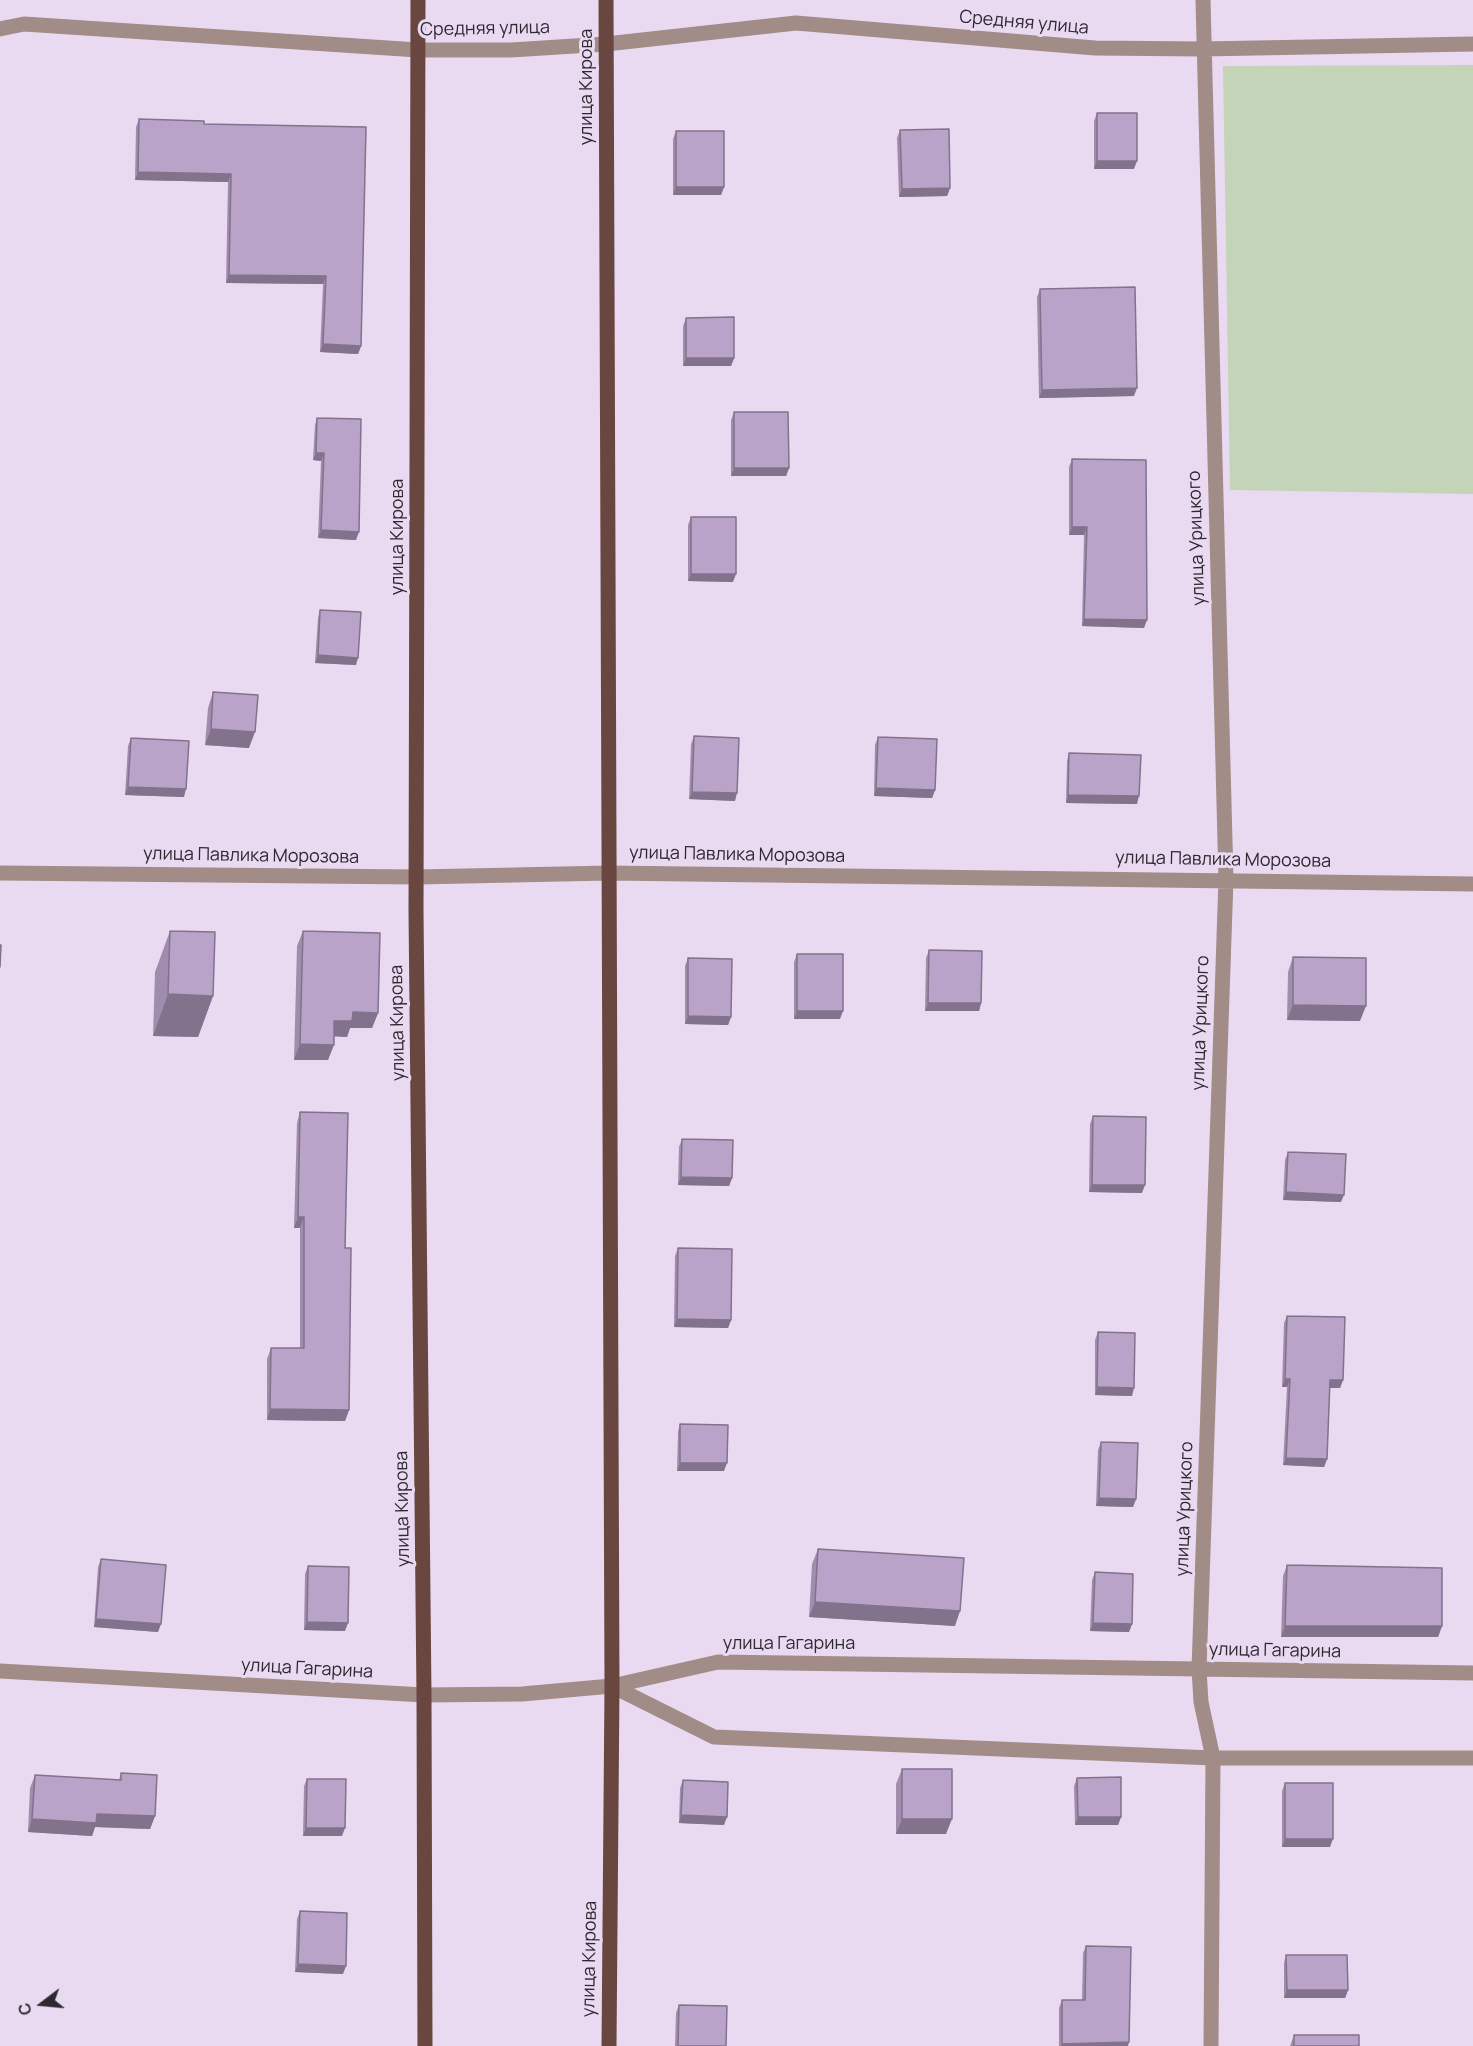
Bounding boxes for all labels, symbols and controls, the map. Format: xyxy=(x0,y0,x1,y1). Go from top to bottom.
street label: Средняя улица xyxy=(958,7,1090,39)
street label: Средняя улица xyxy=(420,17,550,41)
street label: улица Кирова xyxy=(576,29,598,145)
street label: улица Урицкого xyxy=(1184,470,1210,606)
street label: улица Кирова xyxy=(387,479,409,595)
street label: улица Павлика Морозова xyxy=(629,842,845,868)
street label: улица Павлика Морозова xyxy=(143,843,359,869)
street label: улица Павлика Морозова xyxy=(1115,847,1331,873)
street label: улица Урицкого xyxy=(1188,955,1214,1091)
street label: улица Кирова xyxy=(386,965,410,1081)
street label: улица Урицкого xyxy=(1172,1441,1198,1577)
street label: улица Кирова xyxy=(391,1451,415,1567)
street label: улица Гагарина xyxy=(723,1633,855,1655)
street label: улица Гагарина xyxy=(1209,1639,1341,1663)
street label: улица Гагарина xyxy=(240,1655,374,1683)
street label: улица Кирова xyxy=(578,1901,602,2017)
north arrow xyxy=(12,1974,72,2034)
text: С xyxy=(12,2000,37,2018)

